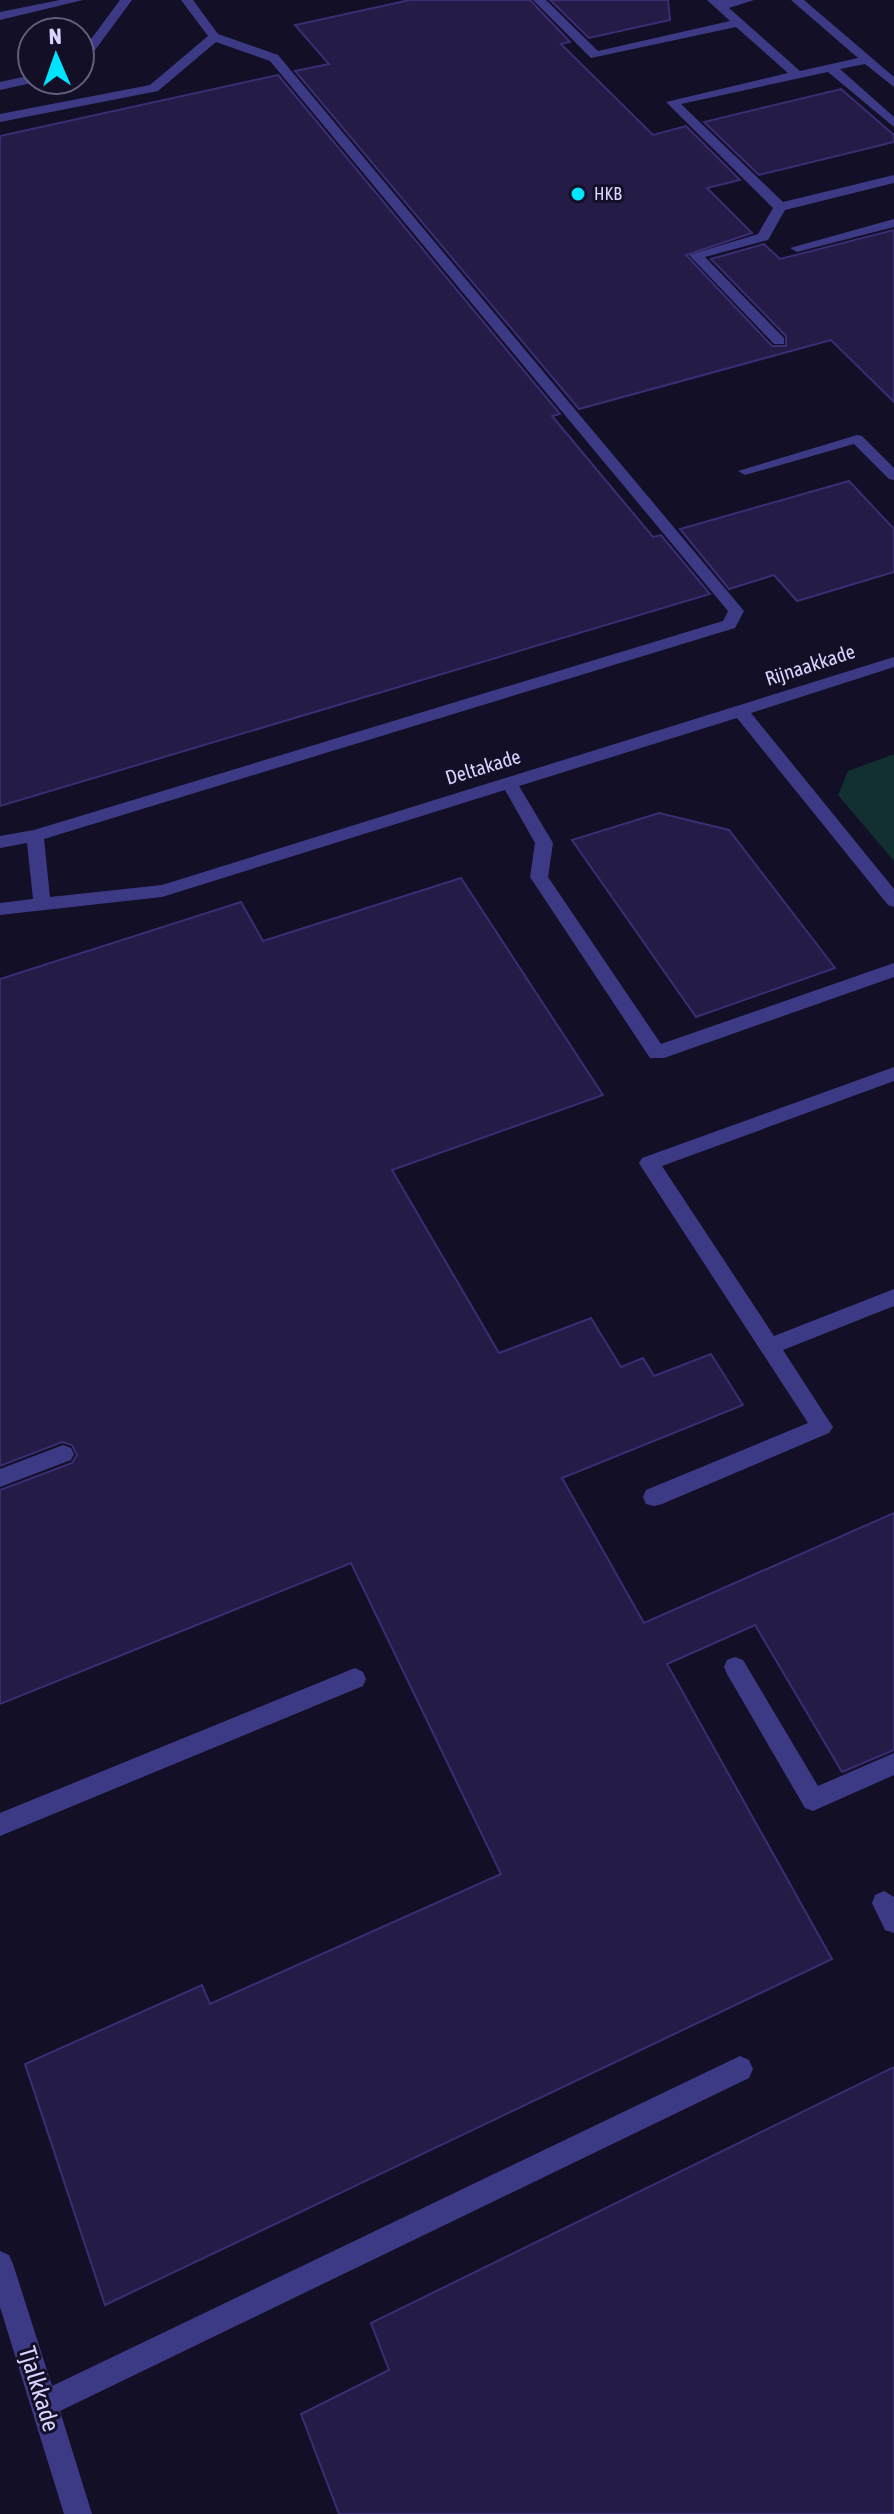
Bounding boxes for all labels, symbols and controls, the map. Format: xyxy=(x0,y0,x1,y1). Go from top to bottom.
north arrow xyxy=(16,16,96,96)
text: N xyxy=(48,23,62,49)
place label: HKB xyxy=(594,183,622,204)
marker: HKB xyxy=(569,185,587,203)
street label: Rijnaakkade xyxy=(762,639,858,690)
street label: Deltakade xyxy=(443,744,523,789)
street label: Tjalkkade xyxy=(14,2343,65,2435)

